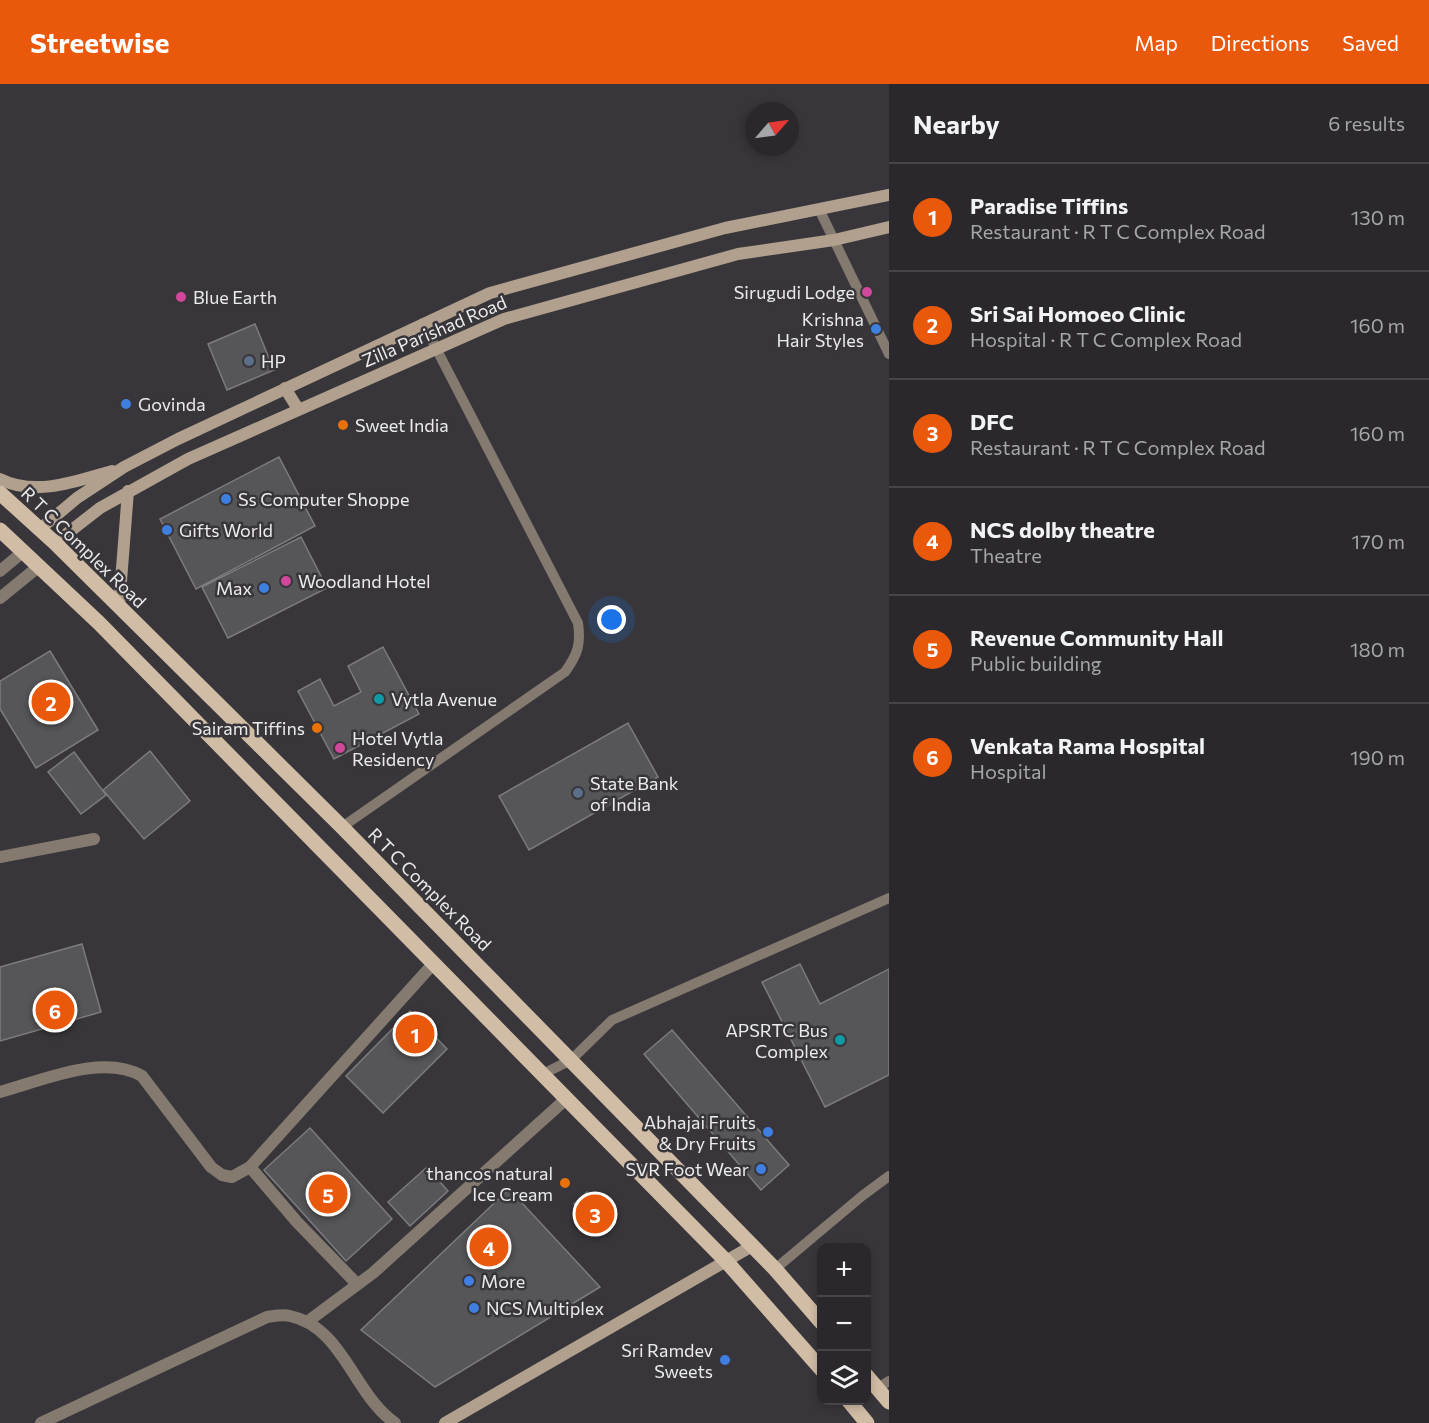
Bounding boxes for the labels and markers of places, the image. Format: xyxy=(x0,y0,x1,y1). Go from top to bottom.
place label: Sirugudi Lodge xyxy=(734,281,855,303)
marker: Sirugudi Lodge xyxy=(860,285,874,299)
place label: Blue Earth xyxy=(193,286,277,308)
marker: Blue Earth xyxy=(174,290,188,304)
place label: Krishna Hair Styles xyxy=(777,308,864,351)
marker: Krishna Hair Styles xyxy=(869,322,883,336)
place label: HP xyxy=(261,350,286,372)
marker: HP xyxy=(242,354,256,368)
place label: Govinda xyxy=(138,393,206,415)
marker: Govinda xyxy=(119,397,133,411)
place label: Sweet India xyxy=(355,414,449,436)
marker: Sweet India xyxy=(336,418,350,432)
place label: Ss Computer Shoppe xyxy=(238,488,409,510)
marker: Ss Computer Shoppe xyxy=(219,492,233,506)
place label: Gifts World xyxy=(179,519,273,541)
marker: Gifts World xyxy=(160,523,174,537)
place label: Woodland Hotel xyxy=(298,570,431,592)
marker: Woodland Hotel xyxy=(279,574,293,588)
place label: Max xyxy=(216,577,252,599)
marker: Max xyxy=(257,581,271,595)
pin: 2 xyxy=(32,680,70,724)
place label: Vytla Avenue xyxy=(391,688,497,710)
marker: Vytla Avenue xyxy=(372,692,386,706)
place label: Sairam Tiffins xyxy=(192,717,305,739)
marker: Sairam Tiffins xyxy=(310,721,324,735)
place label: Hotel Vytla Residency xyxy=(352,727,443,770)
marker: Hotel Vytla Residency xyxy=(333,741,347,755)
place label: State Bank of India xyxy=(590,772,679,815)
marker: State Bank of India xyxy=(571,786,585,800)
pin: 6 xyxy=(36,988,74,1032)
pin: 1 xyxy=(396,1012,434,1056)
place label: APSRTC Bus Complex xyxy=(725,1019,828,1062)
marker: APSRTC Bus Complex xyxy=(833,1033,847,1047)
place label: Abhajai Fruits & Dry Fruits xyxy=(644,1111,756,1154)
marker: Abhajai Fruits & Dry Fruits xyxy=(761,1125,775,1139)
place label: SVR Foot Wear xyxy=(626,1158,749,1180)
place label: thancos natural Ice Cream xyxy=(426,1162,553,1205)
marker: SVR Foot Wear xyxy=(754,1162,768,1176)
pin: 5 xyxy=(308,1172,348,1216)
marker: thancos natural Ice Cream xyxy=(558,1176,572,1190)
pin: 3 xyxy=(576,1192,614,1236)
pin: 4 xyxy=(470,1224,508,1270)
place label: More xyxy=(481,1270,525,1292)
marker: More xyxy=(462,1274,476,1288)
place label: NCS Multiplex xyxy=(486,1297,604,1319)
marker: NCS Multiplex xyxy=(467,1301,481,1315)
place label: Sri Ramdev Sweets xyxy=(621,1339,713,1382)
marker: Sri Ramdev Sweets xyxy=(718,1353,732,1367)

